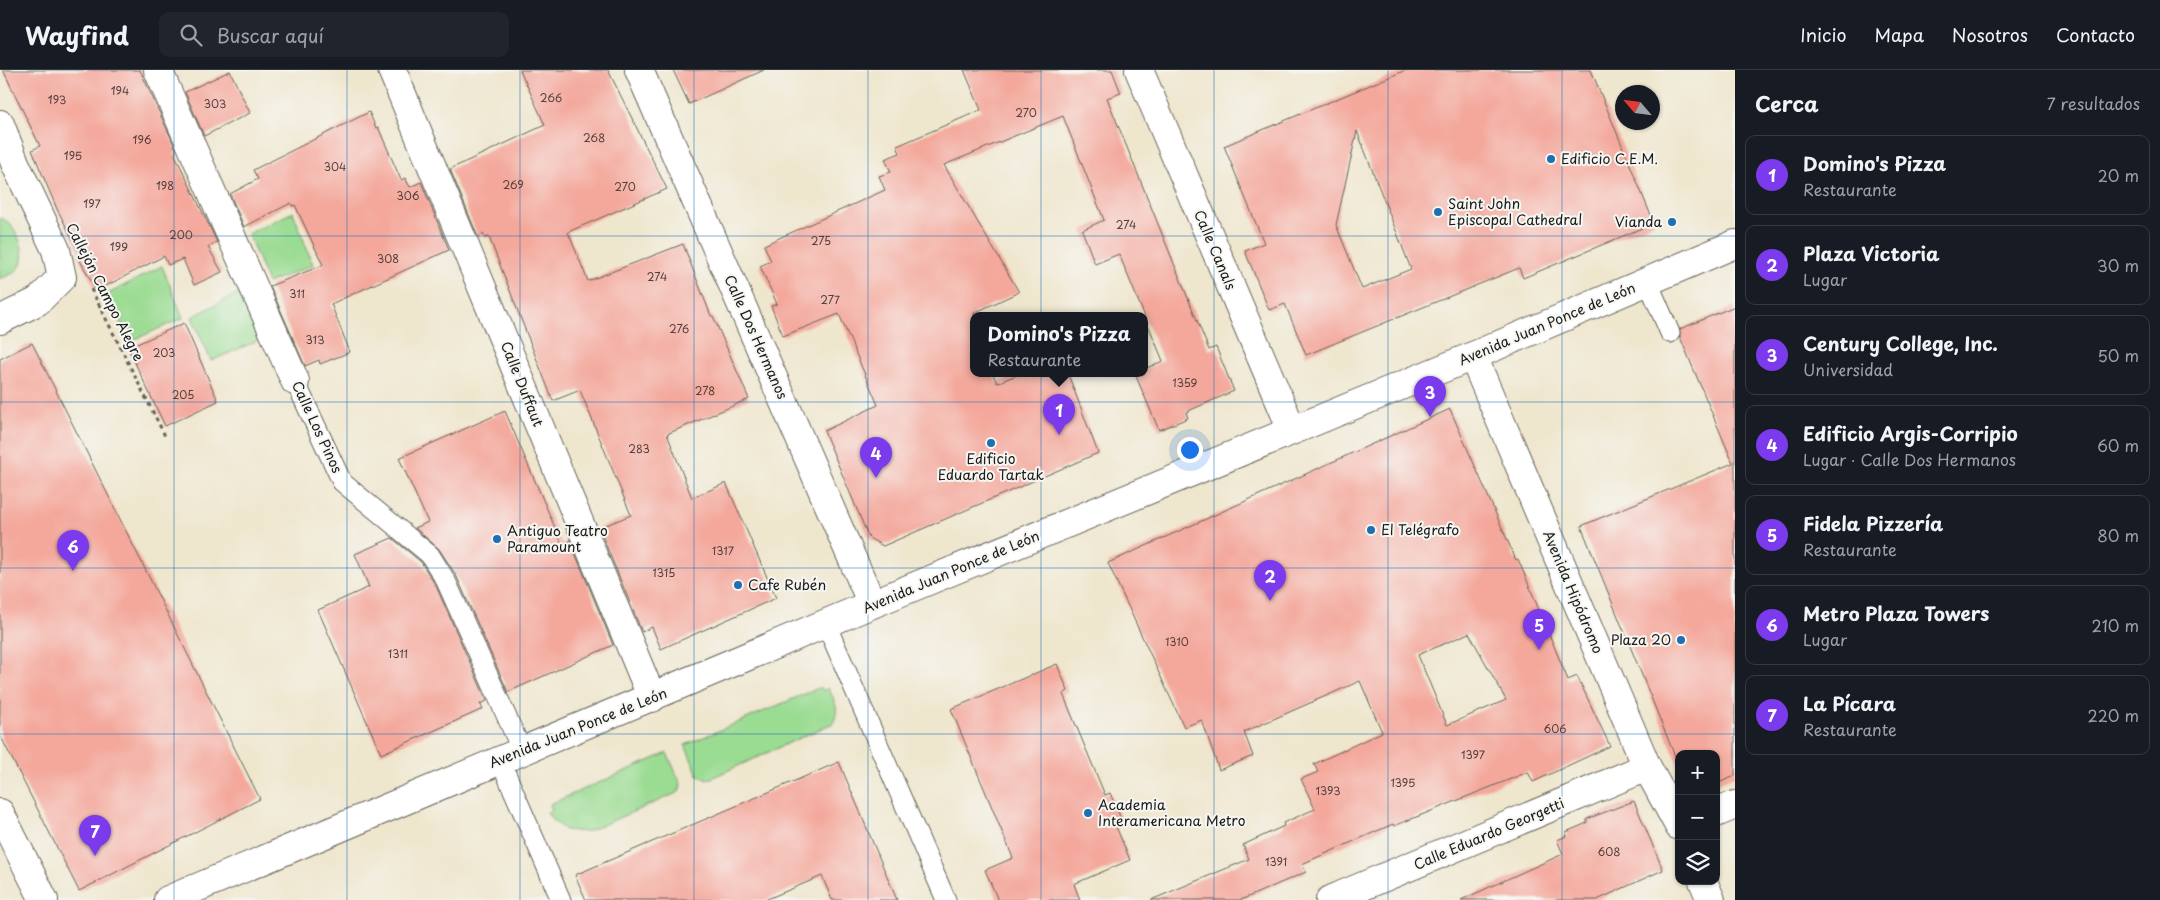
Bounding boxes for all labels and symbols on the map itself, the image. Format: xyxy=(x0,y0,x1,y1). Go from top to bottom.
house number: 194 xyxy=(111,82,129,99)
north arrow xyxy=(1615,85,1660,130)
house number: 266 xyxy=(540,89,562,106)
house number: 193 xyxy=(48,91,66,108)
house number: 303 xyxy=(204,95,226,112)
house number: 270 xyxy=(1015,104,1037,121)
house number: 268 xyxy=(583,129,605,146)
house number: 196 xyxy=(133,131,152,148)
house number: 195 xyxy=(64,147,82,164)
place label: Edificio C.E.M. xyxy=(1561,148,1658,169)
marker: Edificio C.E.M. xyxy=(1545,153,1557,165)
house number: 304 xyxy=(324,158,346,175)
house number: 269 xyxy=(502,176,524,193)
house number: 198 xyxy=(156,177,174,194)
house number: 270 xyxy=(614,178,636,195)
house number: 306 xyxy=(396,187,420,204)
place label: Saint John Episcopal Cathedral xyxy=(1448,193,1582,230)
house number: 197 xyxy=(83,195,101,212)
marker: Saint John Episcopal Cathedral xyxy=(1432,206,1444,218)
street label: Calle Canals xyxy=(1189,207,1242,293)
place label: Vianda xyxy=(1615,211,1662,232)
house number: 274 xyxy=(1116,216,1136,233)
marker: Vianda xyxy=(1666,216,1678,228)
street label: Callejón Campo Alegre xyxy=(61,219,149,365)
house number: 200 xyxy=(169,226,193,243)
house number: 275 xyxy=(811,232,831,249)
house number: 199 xyxy=(110,238,128,255)
house number: 308 xyxy=(377,250,399,267)
house number: 274 xyxy=(647,268,667,285)
street label: Calle Dos Hermanos xyxy=(720,271,793,402)
street label: Avenida Juan Ponce de León xyxy=(1455,277,1638,370)
house number: 311 xyxy=(289,285,305,302)
house number: 277 xyxy=(820,291,840,308)
house number: 276 xyxy=(669,320,689,337)
house number: 313 xyxy=(305,331,325,348)
street label: Calle Duffaut xyxy=(496,338,549,430)
house number: 203 xyxy=(153,344,175,361)
house number: 1359 xyxy=(1173,374,1198,391)
pin: 3 xyxy=(1414,376,1446,417)
street label: Calle Los Pinos xyxy=(287,377,348,476)
house number: 278 xyxy=(695,382,715,399)
house number: 205 xyxy=(172,386,194,403)
pin: 1 xyxy=(1043,394,1075,435)
pin: 4 xyxy=(860,437,892,478)
marker: Edificio Eduardo Tartak xyxy=(985,437,997,449)
your location xyxy=(1177,437,1203,463)
house number: 283 xyxy=(628,440,650,457)
place label: Edificio Eduardo Tartak xyxy=(938,448,1045,485)
place label: El Telégrafo xyxy=(1381,519,1459,540)
place label: Antiguo Teatro Paramount xyxy=(507,520,608,557)
marker: El Telégrafo xyxy=(1365,524,1377,536)
street label: Avenida Juan Ponce de León xyxy=(859,525,1042,618)
street label: Avenida Hipódromo xyxy=(1538,527,1609,657)
pin: 6 xyxy=(57,530,89,571)
marker: Antiguo Teatro Paramount xyxy=(491,533,503,545)
house number: 1317 xyxy=(712,542,734,559)
pin: 2 xyxy=(1254,560,1286,601)
house number: 1315 xyxy=(653,564,675,581)
place label: Cafe Rubén xyxy=(748,574,826,595)
marker: Cafe Rubén xyxy=(732,579,744,591)
pin: 5 xyxy=(1523,609,1555,650)
place label: Plaza 20 xyxy=(1611,629,1671,650)
house number: 1310 xyxy=(1165,633,1189,650)
marker: Plaza 20 xyxy=(1675,634,1687,646)
house number: 1311 xyxy=(388,645,408,662)
street label: Avenida Juan Ponce de León xyxy=(486,682,670,773)
house number: 606 xyxy=(1544,720,1566,737)
house number: 1397 xyxy=(1461,746,1485,763)
house number: 1395 xyxy=(1391,774,1415,791)
house number: 1393 xyxy=(1315,782,1341,799)
street label: Calle Eduardo Georgetti xyxy=(1410,792,1567,875)
place label: Academia Interamericana Metro xyxy=(1098,794,1246,831)
marker: Academia Interamericana Metro xyxy=(1082,807,1094,819)
pin: 7 xyxy=(79,815,111,856)
house number: 608 xyxy=(1598,843,1620,860)
house number: 1391 xyxy=(1265,853,1287,870)

